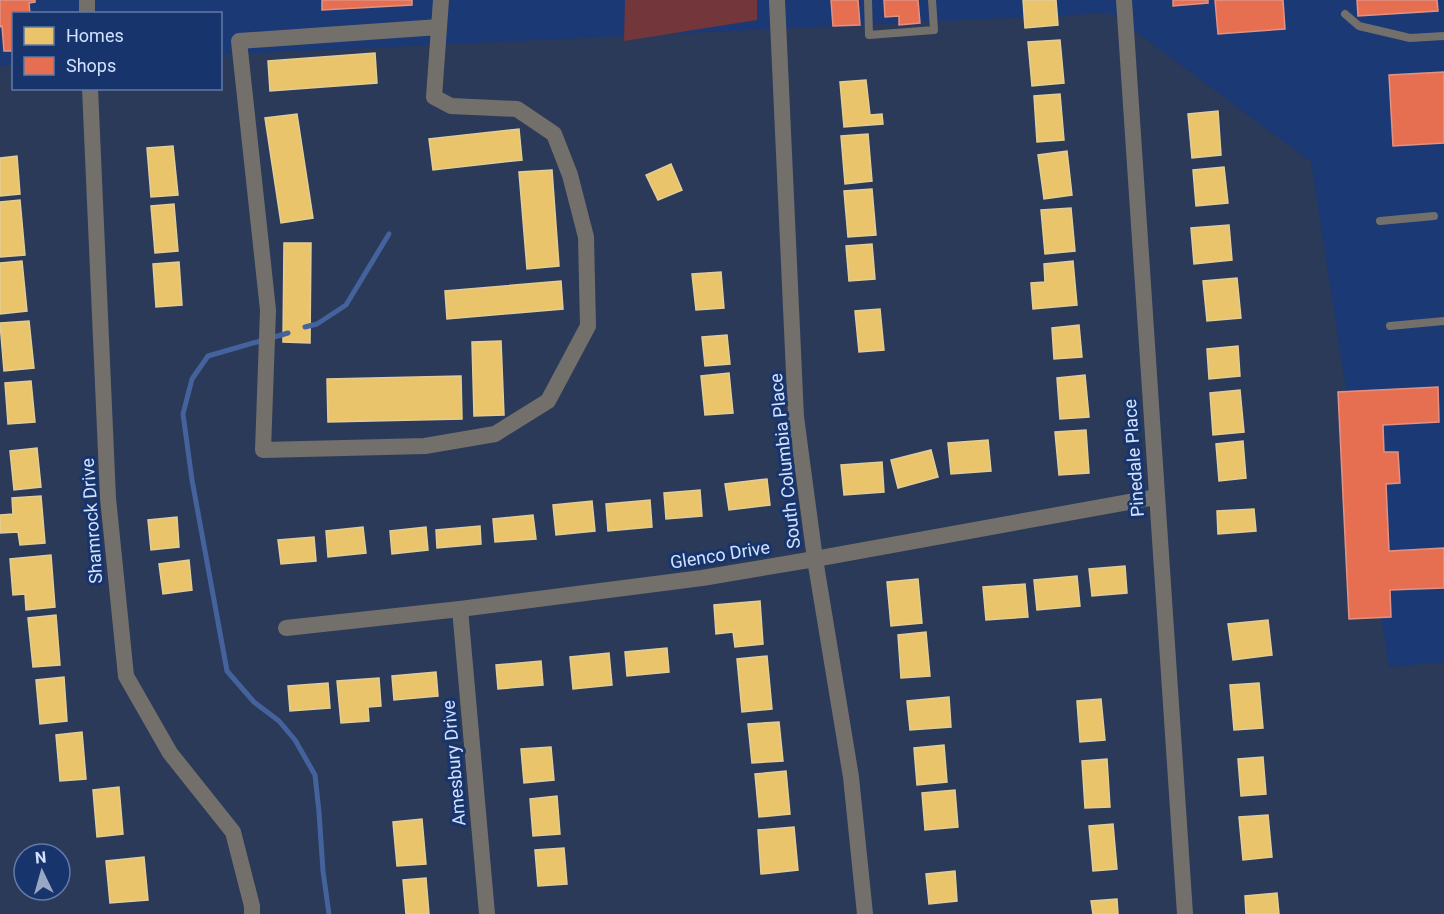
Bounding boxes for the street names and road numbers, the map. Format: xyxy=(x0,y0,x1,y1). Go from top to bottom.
street label: South Columbia Place xyxy=(765,372,804,550)
street label: Pinedale Place xyxy=(1119,398,1148,518)
street label: Shamrock Drive xyxy=(77,458,106,585)
street label: Glenco Drive xyxy=(669,536,771,573)
street label: Amesbury Drive xyxy=(438,699,469,827)

